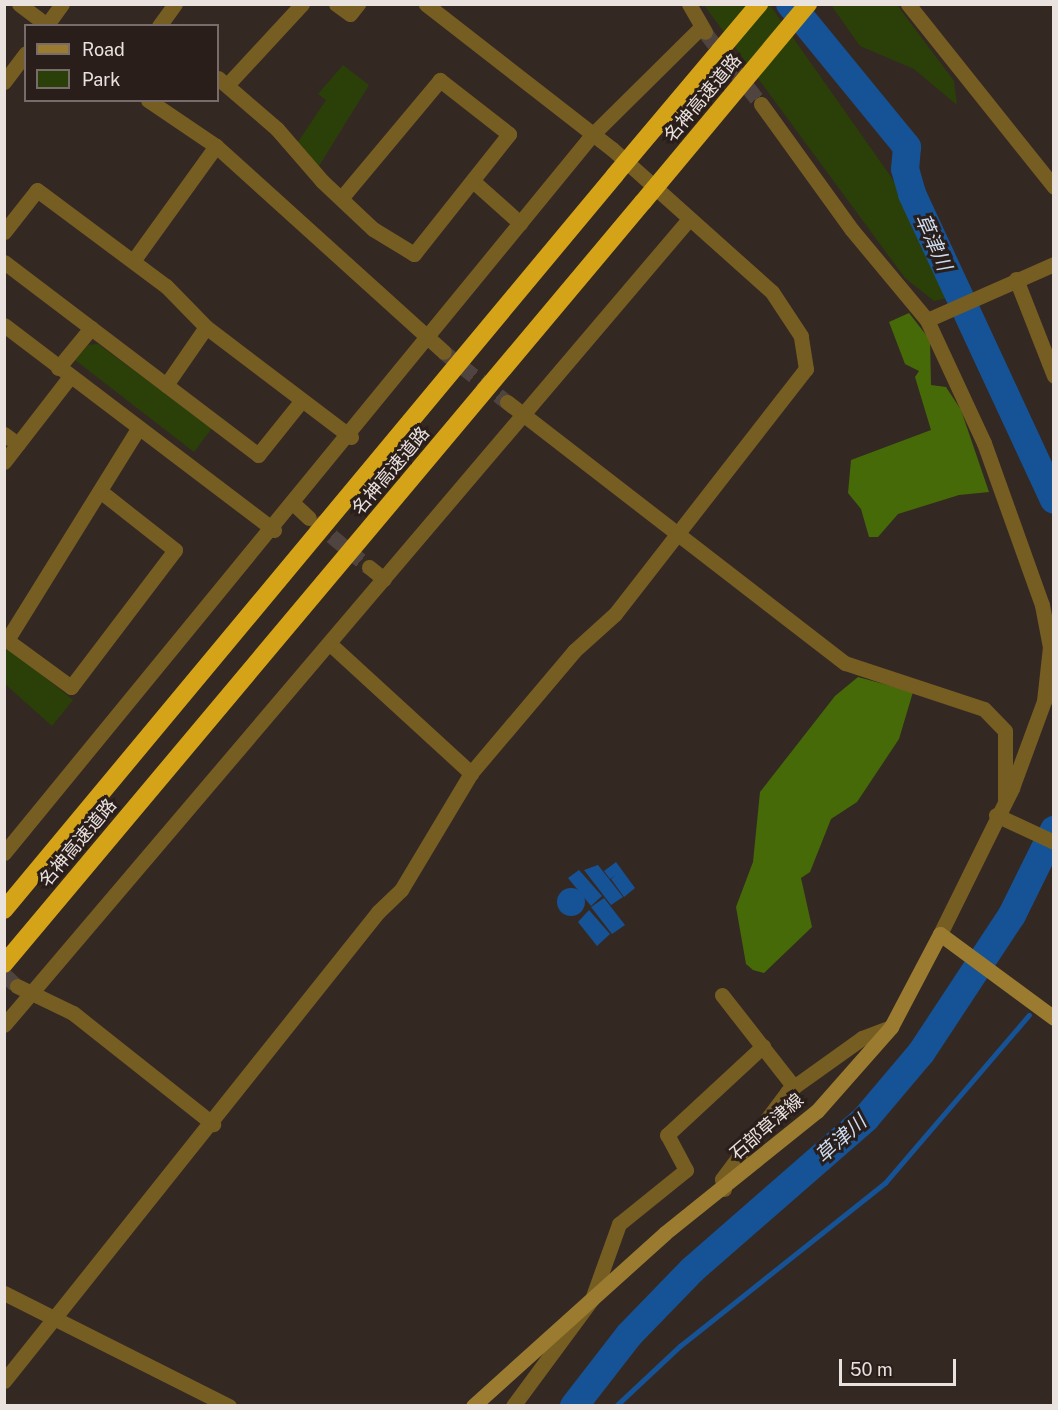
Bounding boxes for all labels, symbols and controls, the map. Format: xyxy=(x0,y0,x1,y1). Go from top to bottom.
legend xyxy=(24,24,219,102)
text: Road xyxy=(82,39,125,60)
street label: 名神高速道路 xyxy=(660,50,746,146)
text: Park xyxy=(82,69,120,90)
water label: 草津川 xyxy=(910,210,956,274)
street label: 名神高速道路 xyxy=(348,423,434,519)
street label: 名神高速道路 xyxy=(35,795,121,891)
street label: 石部草津線 xyxy=(726,1089,808,1165)
water label: 草津川 xyxy=(811,1110,871,1168)
scale bar xyxy=(842,1347,959,1385)
text: 50 m xyxy=(850,1359,893,1380)

